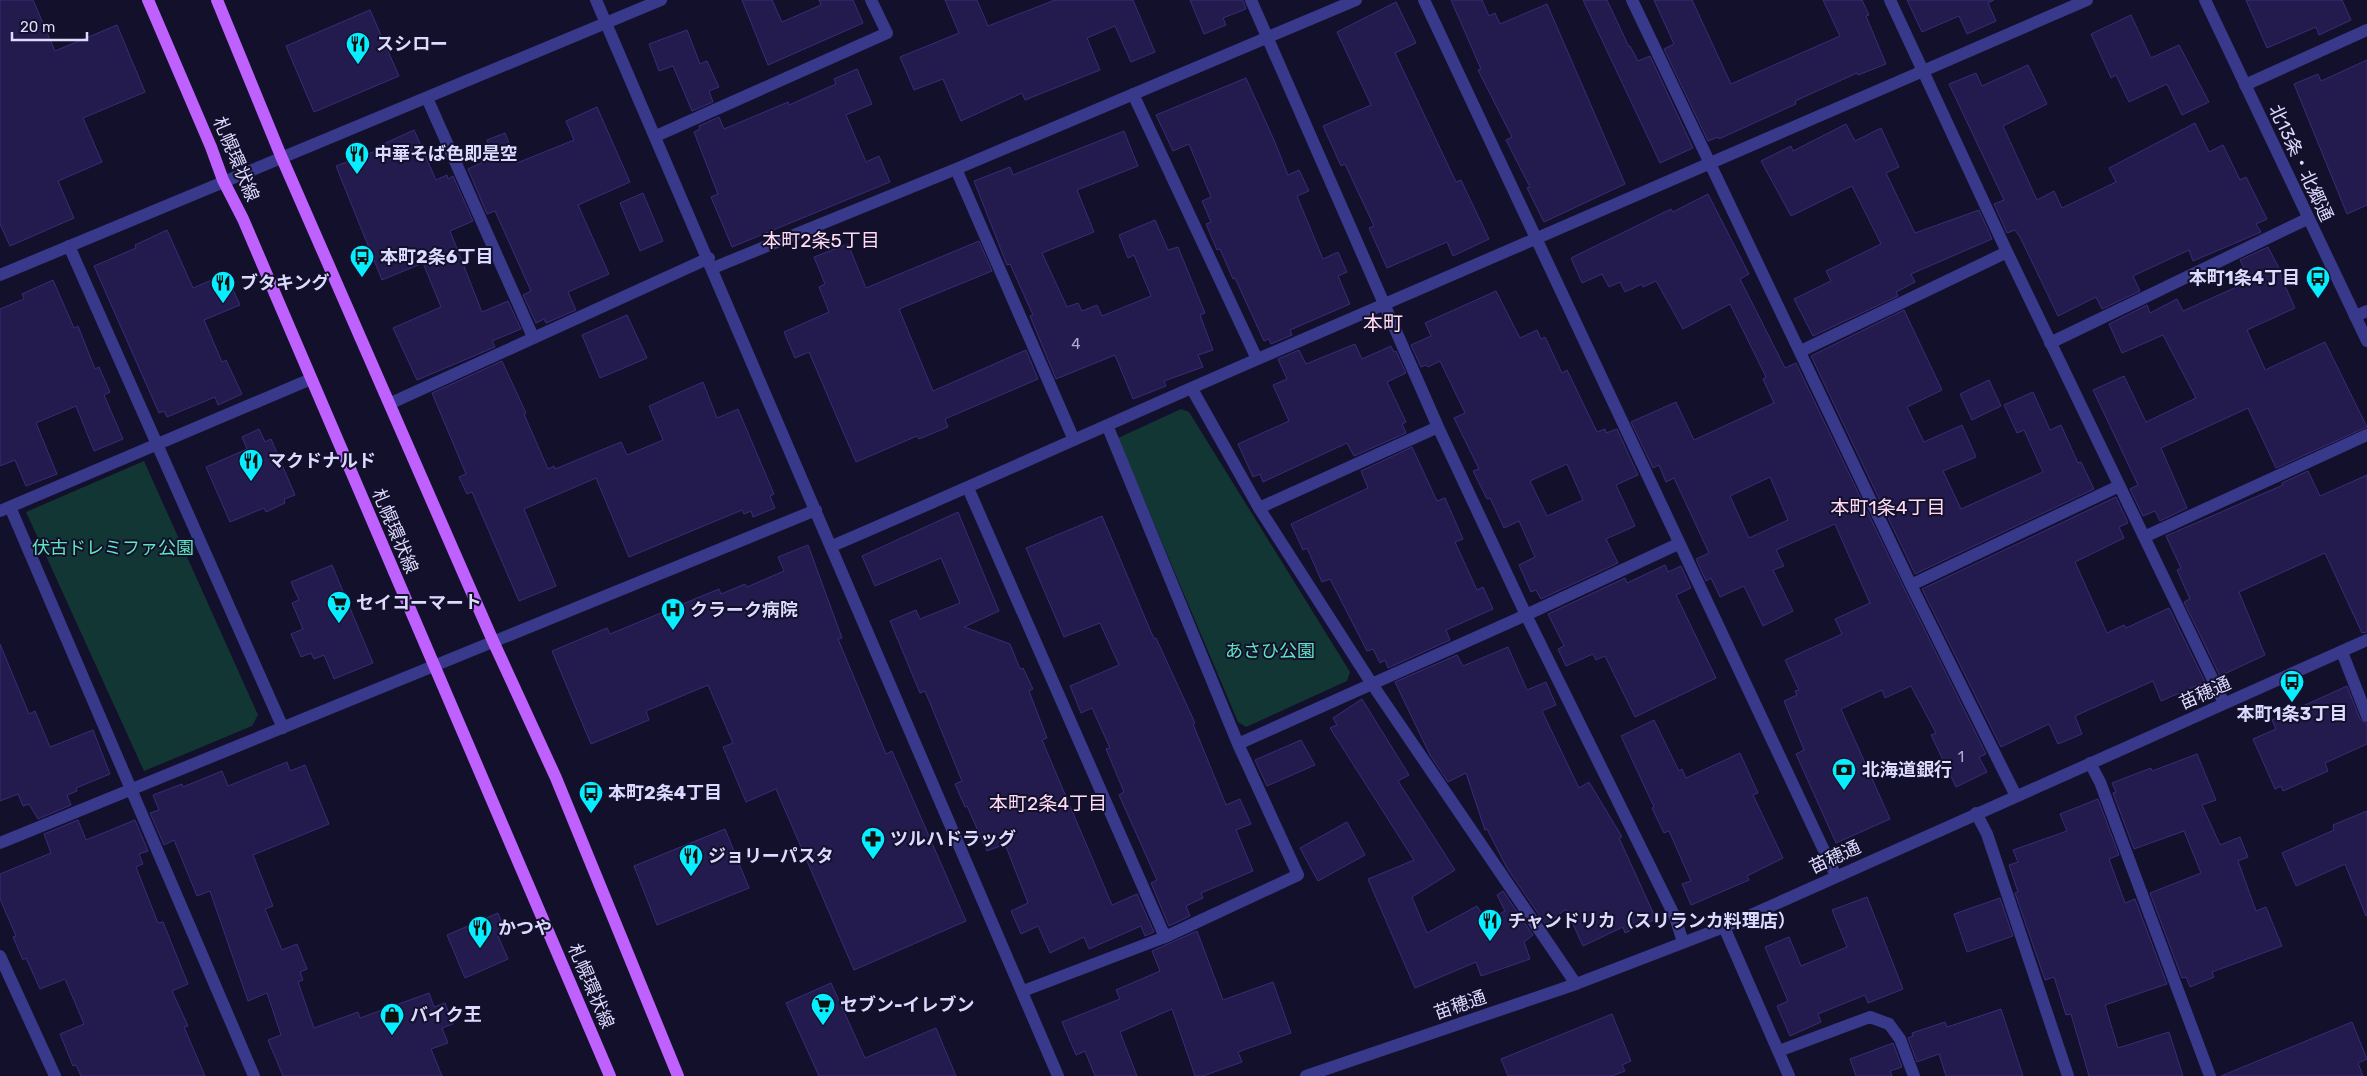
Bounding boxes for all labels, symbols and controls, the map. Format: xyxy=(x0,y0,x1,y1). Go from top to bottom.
scale bar xyxy=(12,10,88,42)
text: 20 m xyxy=(20,18,55,36)
restaurant icon: スシロー xyxy=(345,31,371,65)
place label: スシロー xyxy=(376,33,448,55)
street label: 北13条・北郷通 xyxy=(2264,101,2338,225)
street label: 札幌環状線 xyxy=(208,113,264,205)
restaurant icon: 中華そば色即是空 xyxy=(344,141,370,175)
place label: 中華そば色即是空 xyxy=(374,143,518,165)
district label: 本町2条5丁目 xyxy=(762,229,880,252)
bus stop icon: 本町2条6丁目 xyxy=(349,244,375,278)
place label: 本町2条6丁目 xyxy=(380,246,493,268)
bus stop icon: 本町1条4丁目 xyxy=(2305,265,2331,299)
place label: 本町1条4丁目 xyxy=(2189,267,2300,289)
restaurant icon: ブタキング xyxy=(210,270,236,304)
place label: ブタキング xyxy=(240,272,329,294)
district label: 本町 xyxy=(1363,311,1403,335)
house number: 4 xyxy=(1071,335,1081,353)
restaurant icon: マクドナルド xyxy=(238,448,264,482)
place label: マクドナルド xyxy=(268,450,376,472)
street label: 札幌環状線 xyxy=(367,485,423,577)
district label: 本町1条4丁目 xyxy=(1831,496,1945,519)
park label: 伏古ドレミファ公園 xyxy=(32,537,194,559)
supermarket icon: セイコーマート xyxy=(326,590,352,624)
place label: セイコーマート xyxy=(356,592,482,614)
hospital icon: クラーク病院 xyxy=(660,597,686,631)
place label: クラーク病院 xyxy=(690,599,798,621)
park label: あさひ公園 xyxy=(1225,640,1315,662)
bus stop icon: 本町1条3丁目 xyxy=(2279,669,2305,703)
street label: 苗穂通 xyxy=(2176,672,2234,714)
place label: 本町1条3丁目 xyxy=(2237,703,2347,725)
house number: 1 xyxy=(1958,748,1964,766)
bank icon: 北海道銀行 xyxy=(1831,757,1857,791)
place label: 北海道銀行 xyxy=(1862,759,1952,781)
bus stop icon: 本町2条4丁目 xyxy=(578,780,604,814)
place label: 本町2条4丁目 xyxy=(608,782,722,804)
district label: 本町2条4丁目 xyxy=(989,792,1107,815)
pharmacy icon: ツルハドラッグ xyxy=(860,826,886,860)
place label: ツルハドラッグ xyxy=(890,828,1016,850)
street label: 苗穂通 xyxy=(1806,836,1864,878)
restaurant icon: ジョリーパスタ xyxy=(678,843,704,877)
place label: ジョリーパスタ xyxy=(708,845,834,867)
restaurant icon: チャンドリカ（スリランカ料理店） xyxy=(1477,908,1503,942)
place label: チャンドリカ（スリランカ料理店） xyxy=(1508,910,1796,932)
restaurant icon: かつや xyxy=(467,915,493,949)
place label: かつや xyxy=(498,917,552,939)
street label: 札幌環状線 xyxy=(563,940,619,1032)
street label: 苗穂通 xyxy=(1431,986,1489,1024)
supermarket icon: セブン-イレブン xyxy=(810,992,836,1026)
place label: セブン-イレブン xyxy=(840,994,975,1016)
shop icon: バイク王 xyxy=(379,1002,405,1036)
place label: バイク王 xyxy=(410,1004,482,1026)

